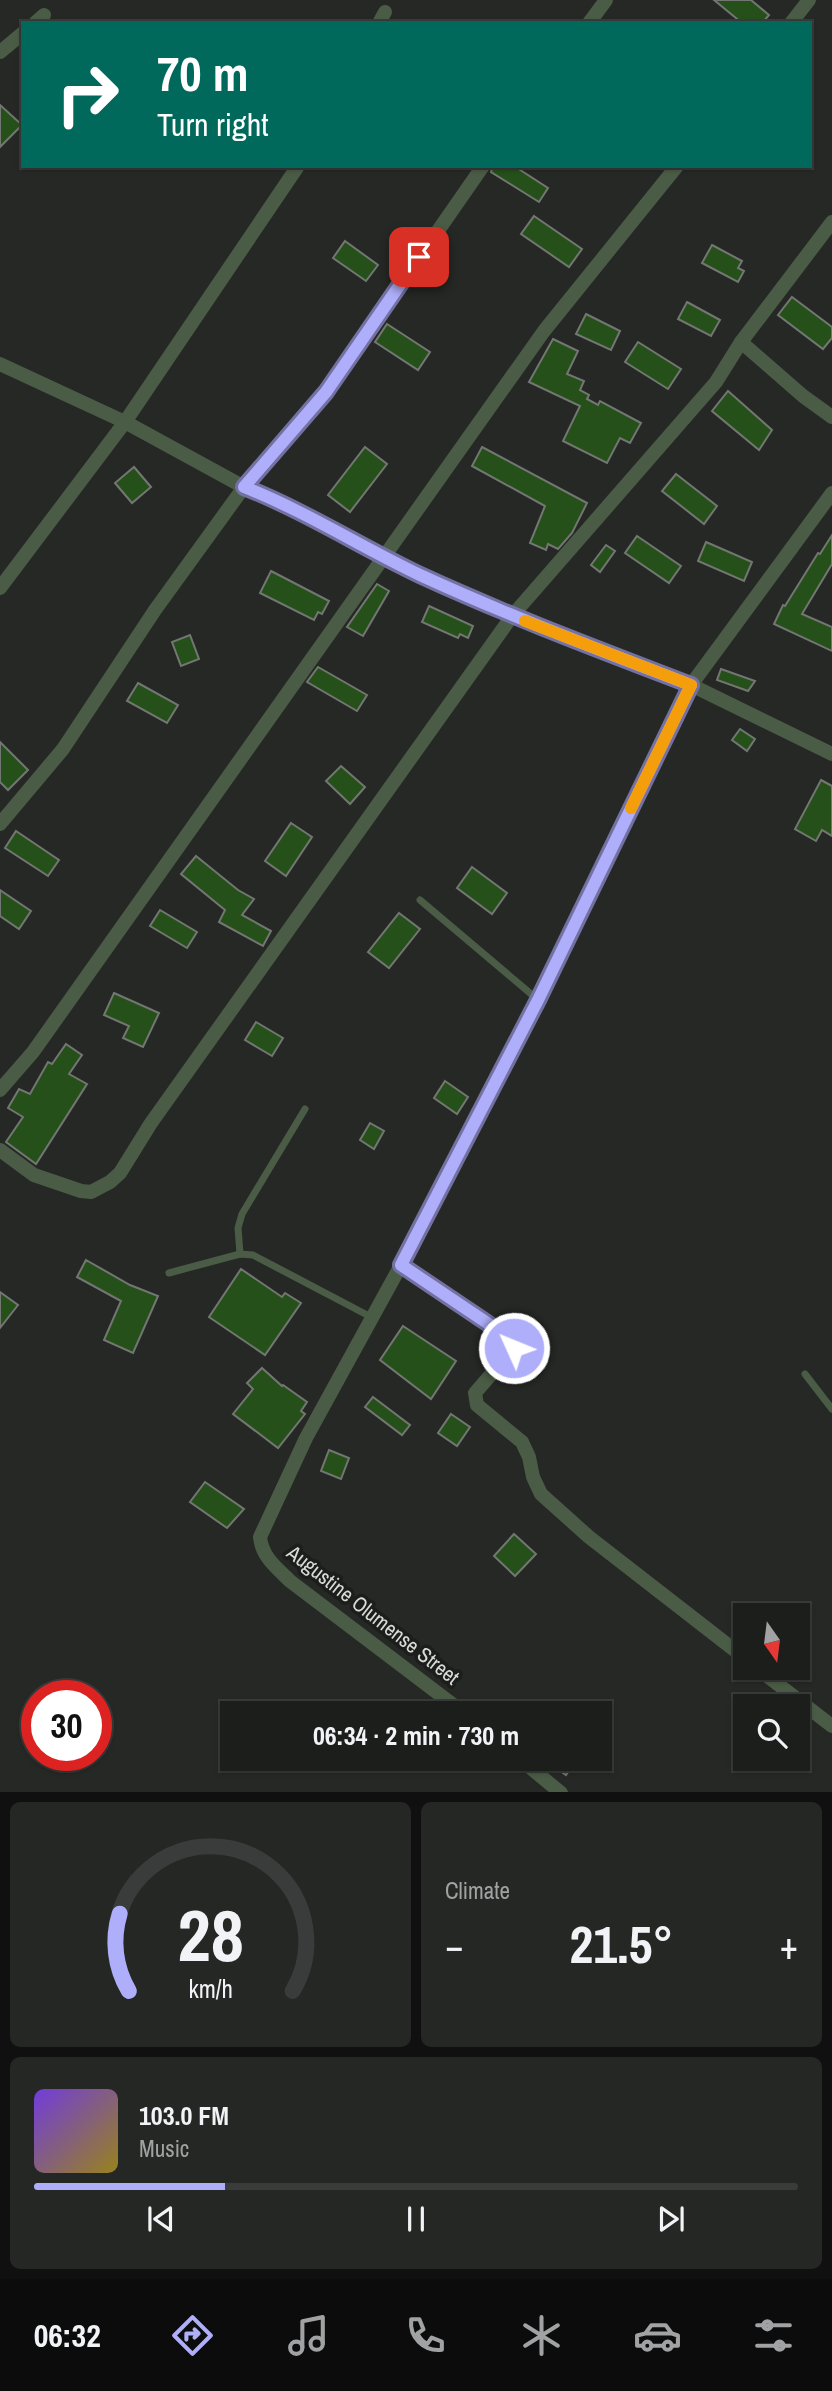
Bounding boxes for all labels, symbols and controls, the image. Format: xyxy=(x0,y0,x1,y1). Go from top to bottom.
text: 70 m xyxy=(157,40,249,106)
icon: right xyxy=(42,49,133,140)
text: Turn right xyxy=(157,103,269,146)
pin xyxy=(389,227,449,287)
icon: arrive xyxy=(400,238,438,276)
position arrow xyxy=(477,1311,551,1385)
street label: Augustine Olumense Street xyxy=(280,1537,466,1691)
north arrow xyxy=(733,1603,810,1680)
map controls xyxy=(733,1603,810,1771)
speed limit sign: 30 xyxy=(21,1680,112,1771)
button: search xyxy=(733,1694,810,1771)
text: 06:34 · 2 min · 730 m xyxy=(313,1718,519,1753)
text: Climate xyxy=(445,1875,510,1906)
text: 28 xyxy=(177,1886,244,1984)
text: 21.5° xyxy=(570,1909,673,1979)
text: − xyxy=(445,1920,463,1971)
text: + xyxy=(780,1920,798,1971)
text: km/h xyxy=(188,1971,233,2005)
text: 103.0 FM xyxy=(139,2098,229,2133)
text: Music xyxy=(139,2133,189,2164)
icon: previous xyxy=(142,2200,180,2238)
icon: pause xyxy=(397,2200,435,2238)
icon: next xyxy=(652,2200,690,2238)
icon: directions xyxy=(168,2311,217,2360)
icon: music xyxy=(284,2311,333,2360)
icon: phone xyxy=(401,2311,450,2360)
icon: climate xyxy=(517,2311,566,2360)
icon: car xyxy=(633,2311,682,2360)
icon: filters xyxy=(749,2311,798,2360)
text: 06:32 xyxy=(34,2314,101,2357)

